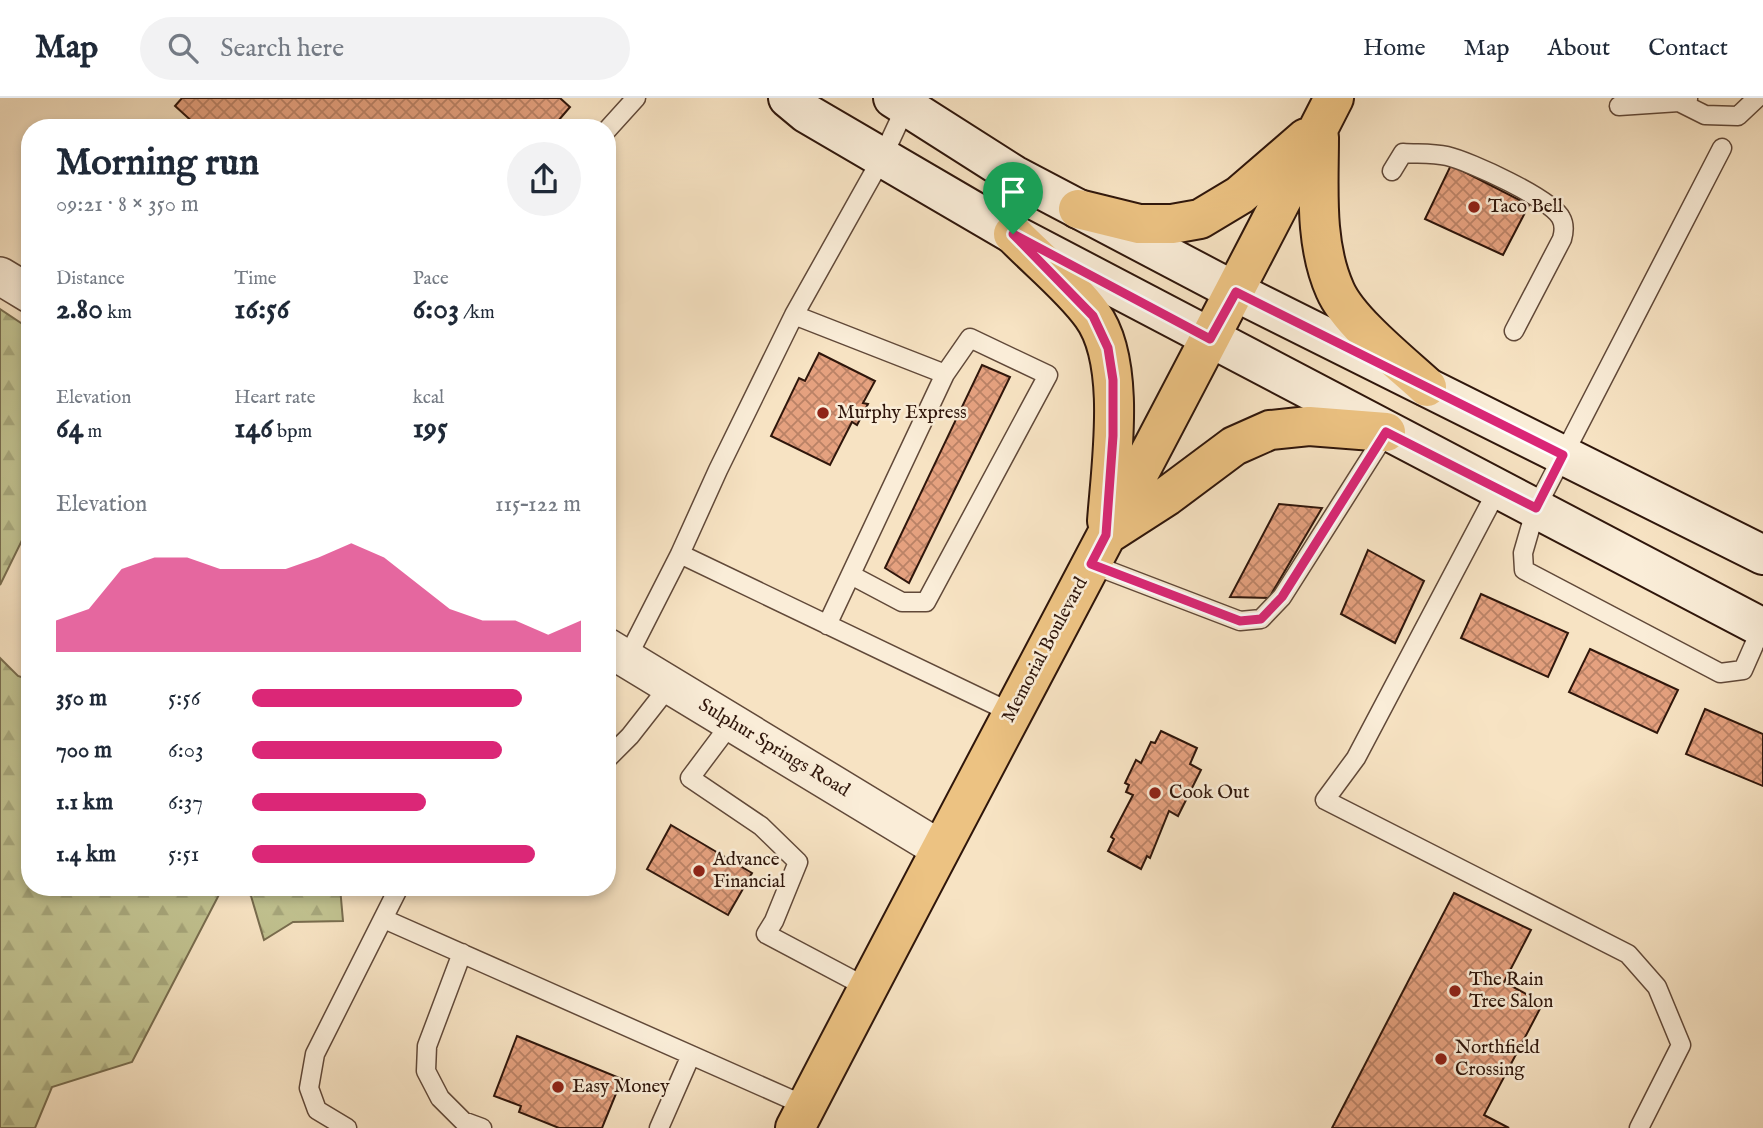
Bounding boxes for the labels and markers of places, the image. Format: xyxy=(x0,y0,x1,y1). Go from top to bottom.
pin xyxy=(983,162,1043,234)
place label: Taco Bell xyxy=(1488,195,1564,219)
marker: Taco Bell xyxy=(1466,199,1482,215)
place label: Murphy Express xyxy=(837,401,967,425)
marker: Murphy Express xyxy=(815,405,831,421)
place label: Cook Out xyxy=(1169,781,1250,805)
marker: Cook Out xyxy=(1147,785,1163,801)
place label: Advance Financial xyxy=(712,848,786,894)
marker: Advance Financial xyxy=(691,863,707,879)
place label: The Rain Tree Salon xyxy=(1469,968,1553,1014)
marker: The Rain Tree Salon xyxy=(1447,983,1463,999)
place label: Northfield Crossing xyxy=(1455,1036,1541,1082)
marker: Northfield Crossing xyxy=(1433,1051,1449,1067)
place label: Easy Money xyxy=(572,1075,670,1099)
marker: Easy Money xyxy=(550,1079,566,1095)

